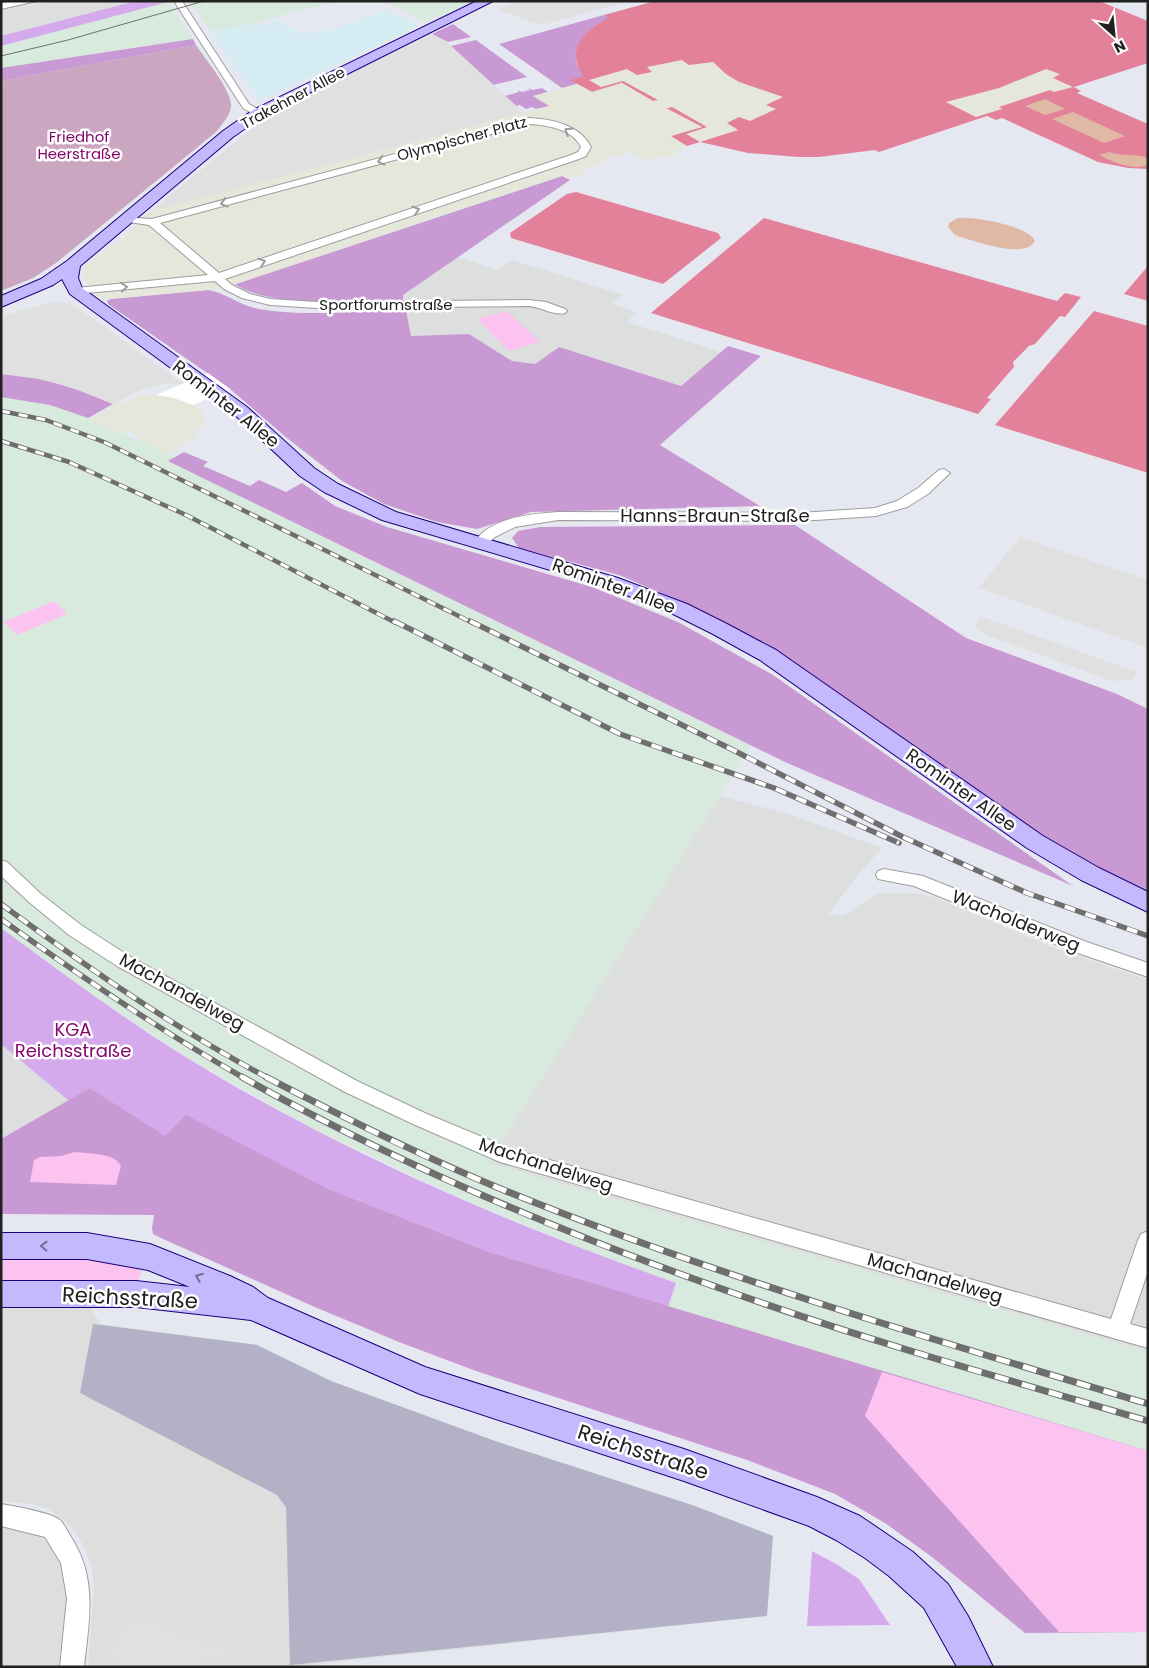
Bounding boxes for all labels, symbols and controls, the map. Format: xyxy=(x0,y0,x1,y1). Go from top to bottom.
north arrow xyxy=(1089,10,1139,60)
text: N xyxy=(1111,35,1129,58)
street label: Trakehner Allee xyxy=(237,61,348,134)
street label: Olympischer Platz xyxy=(395,111,529,166)
park label: Friedhof Heerstraße xyxy=(37,126,121,164)
one-way arrow xyxy=(564,127,573,137)
one-way arrow xyxy=(377,155,385,165)
one-way arrow xyxy=(219,197,228,208)
one-way arrow xyxy=(411,206,420,216)
one-way arrow xyxy=(257,258,266,268)
one-way arrow xyxy=(121,281,129,292)
street label: Sportforumstraße xyxy=(319,294,453,315)
street label: Rominter Allee xyxy=(168,354,285,453)
street label: Hanns-Braun-Straße xyxy=(620,503,810,528)
street label: Rominter Allee xyxy=(549,552,679,619)
street label: Rominter Allee xyxy=(901,742,1021,837)
street label: Wacholderweg xyxy=(948,883,1084,958)
street label: Machandelweg xyxy=(115,947,249,1036)
park label: KGA Reichsstraße xyxy=(15,1017,131,1063)
street label: Machandelweg xyxy=(476,1131,616,1198)
one-way arrow xyxy=(40,1241,48,1251)
street label: Machandelweg xyxy=(865,1246,1006,1309)
one-way arrow xyxy=(195,1272,204,1283)
street label: Reichsstraße xyxy=(61,1279,199,1316)
street label: Reichsstraße xyxy=(574,1417,712,1486)

